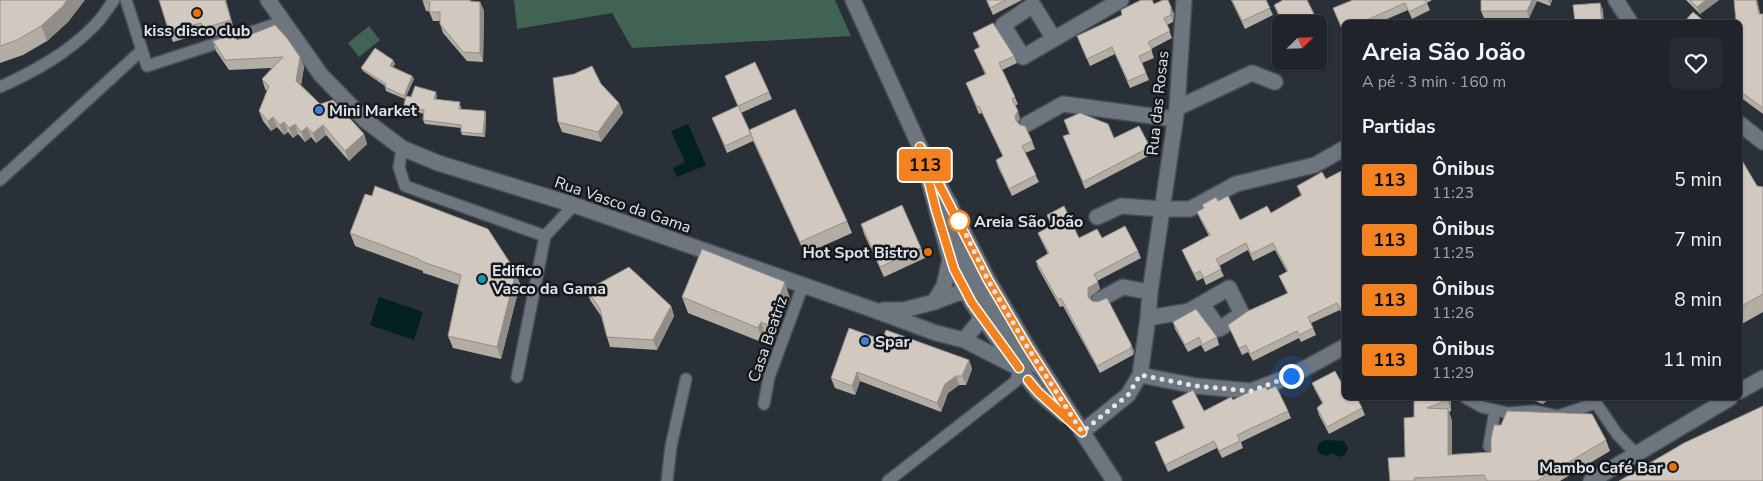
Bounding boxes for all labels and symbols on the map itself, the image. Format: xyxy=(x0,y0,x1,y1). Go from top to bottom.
marker: kiss disco club xyxy=(191,7,203,19)
north arrow xyxy=(1272,15,1328,70)
place label: kiss disco club xyxy=(144,20,250,42)
street label: Rua das Rosas xyxy=(1142,50,1174,157)
place label: Mini Market xyxy=(329,100,418,122)
marker: Mini Market xyxy=(313,104,325,116)
line badge: 113 xyxy=(896,149,954,181)
street label: Rua Vasco da Gama xyxy=(551,171,694,239)
marker: Areia São João xyxy=(948,210,970,232)
place label: Areia São João xyxy=(974,211,1083,233)
place label: Hot Spot Bistro xyxy=(802,242,918,264)
marker: Hot Spot Bistro xyxy=(922,246,934,258)
place label: Edifico Vasco da Gama xyxy=(491,260,606,300)
marker: Edifico Vasco da Gama xyxy=(476,273,488,285)
street label: Casa Beatriz xyxy=(743,293,793,385)
place label: Spar xyxy=(875,331,910,353)
marker: Spar xyxy=(859,335,871,347)
your location xyxy=(1279,364,1304,389)
place label: Mambo Café Bar xyxy=(1539,457,1664,479)
marker: Mambo Café Bar xyxy=(1667,461,1679,473)

